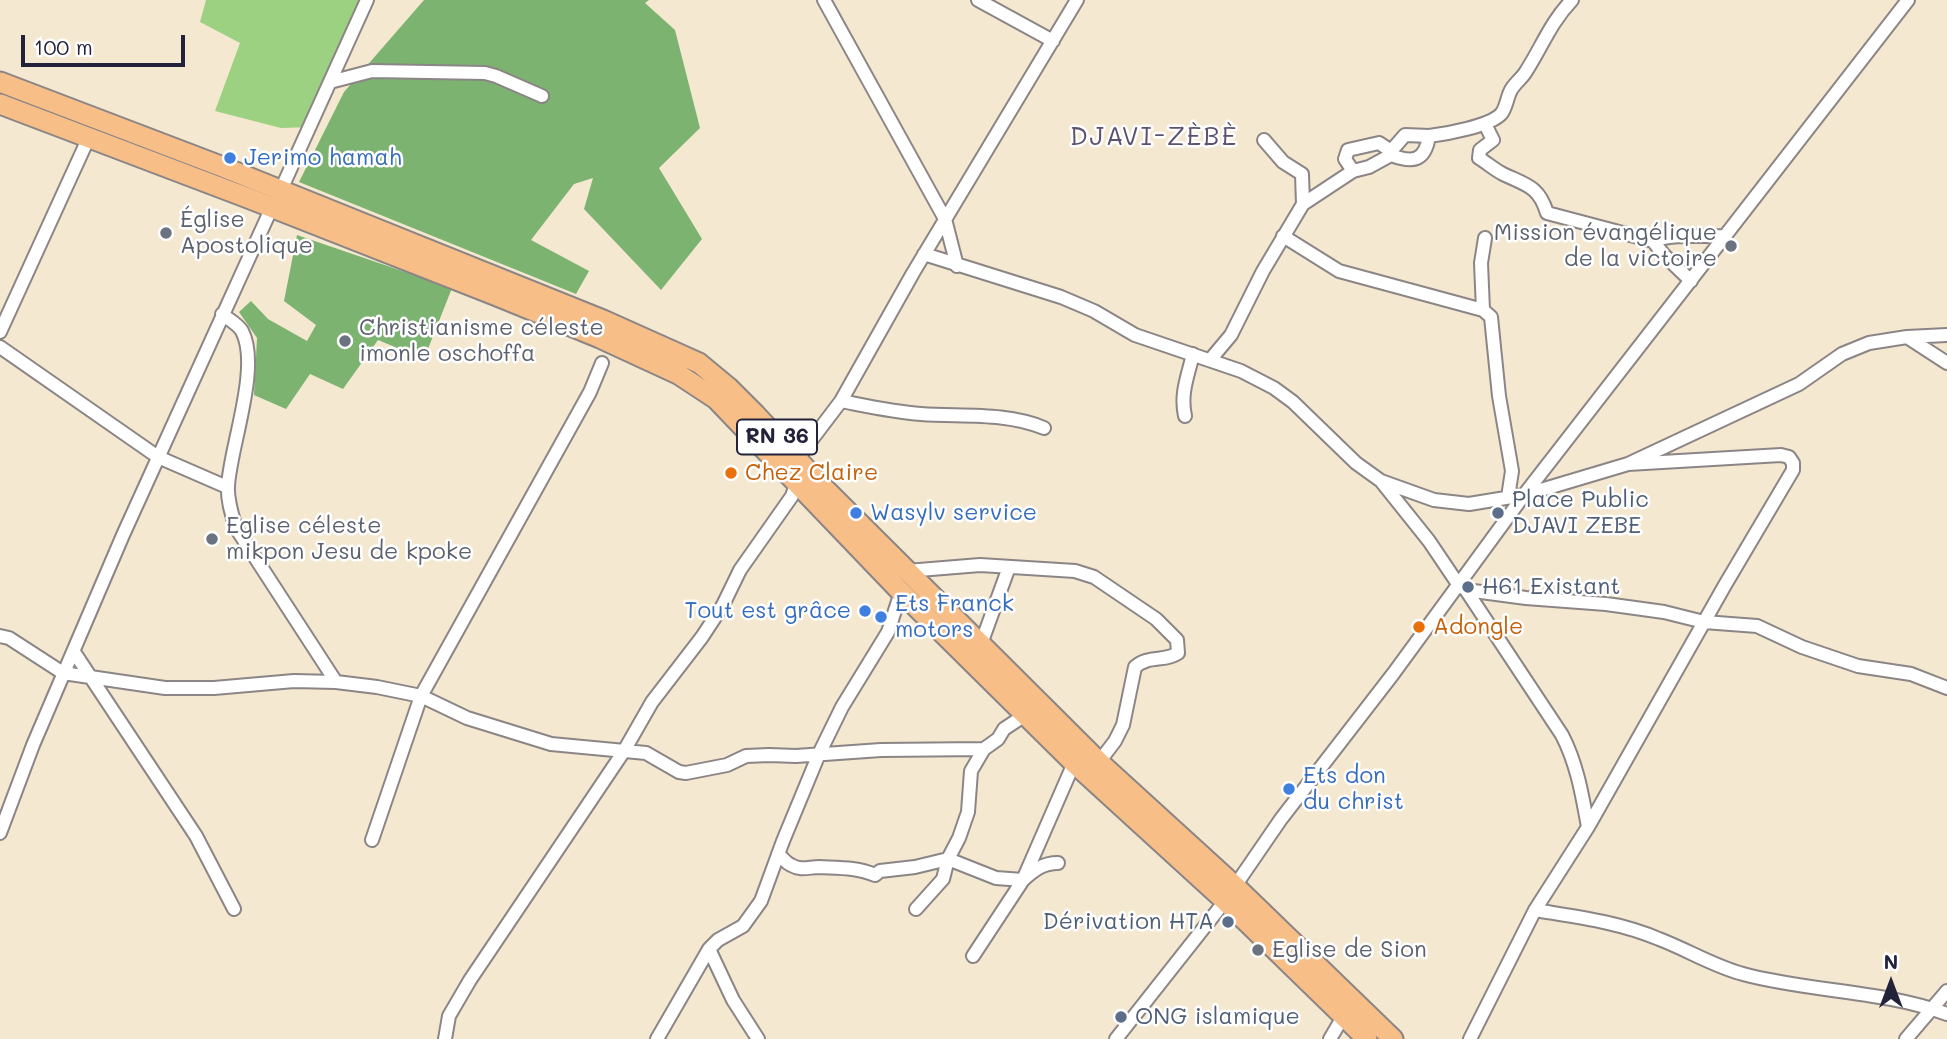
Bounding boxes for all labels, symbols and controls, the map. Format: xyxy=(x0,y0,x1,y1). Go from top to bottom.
scale bar xyxy=(24,21,189,65)
text: 100 m xyxy=(34,33,93,60)
district label: DJAVI-ZÈBÈ xyxy=(1071,121,1237,153)
place label: Jerimo hamah xyxy=(244,144,402,172)
marker: Jerimo hamah xyxy=(222,150,238,166)
place label: Église Apostolique xyxy=(180,206,313,260)
place label: Mission évangélique de la victoire xyxy=(1494,219,1717,273)
marker: Église Apostolique xyxy=(158,225,174,241)
marker: Mission évangélique de la victoire xyxy=(1723,238,1739,254)
place label: Christianisme céleste imonle oschoffa xyxy=(359,314,604,368)
marker: Christianisme céleste imonle oschoffa xyxy=(337,333,353,349)
road number: RN 36 xyxy=(737,420,817,454)
place label: Chez Claire xyxy=(745,459,878,487)
marker: Chez Claire xyxy=(723,465,739,481)
place label: Place Public DJAVI ZEBE xyxy=(1512,486,1649,540)
place label: Wasylv service xyxy=(870,499,1037,527)
marker: Wasylv service xyxy=(848,505,864,521)
marker: Place Public DJAVI ZEBE xyxy=(1490,505,1506,521)
place label: Eglise céleste mikpon Jesu de kpoke xyxy=(226,512,472,566)
marker: Eglise céleste mikpon Jesu de kpoke xyxy=(204,531,220,547)
place label: H61 Existant xyxy=(1482,573,1620,601)
marker: H61 Existant xyxy=(1460,579,1476,595)
place label: Ets Franck motors xyxy=(895,590,1014,644)
place label: Tout est grâce xyxy=(685,597,851,625)
marker: Tout est grâce xyxy=(857,603,873,619)
marker: Ets Franck motors xyxy=(873,609,889,625)
place label: Adongle xyxy=(1433,613,1523,641)
marker: Adongle xyxy=(1411,619,1427,635)
place label: Ets don du christ xyxy=(1303,762,1404,816)
marker: Ets don du christ xyxy=(1281,781,1297,797)
place label: Dérivation HTA xyxy=(1043,908,1214,936)
marker: Dérivation HTA xyxy=(1220,914,1236,930)
place label: Eglise de Sion xyxy=(1272,936,1427,964)
marker: Eglise de Sion xyxy=(1250,942,1266,958)
north arrow xyxy=(1856,948,1926,1018)
text: N xyxy=(1884,949,1898,974)
place label: ONG islamique xyxy=(1135,1003,1300,1031)
marker: ONG islamique xyxy=(1113,1009,1129,1025)

